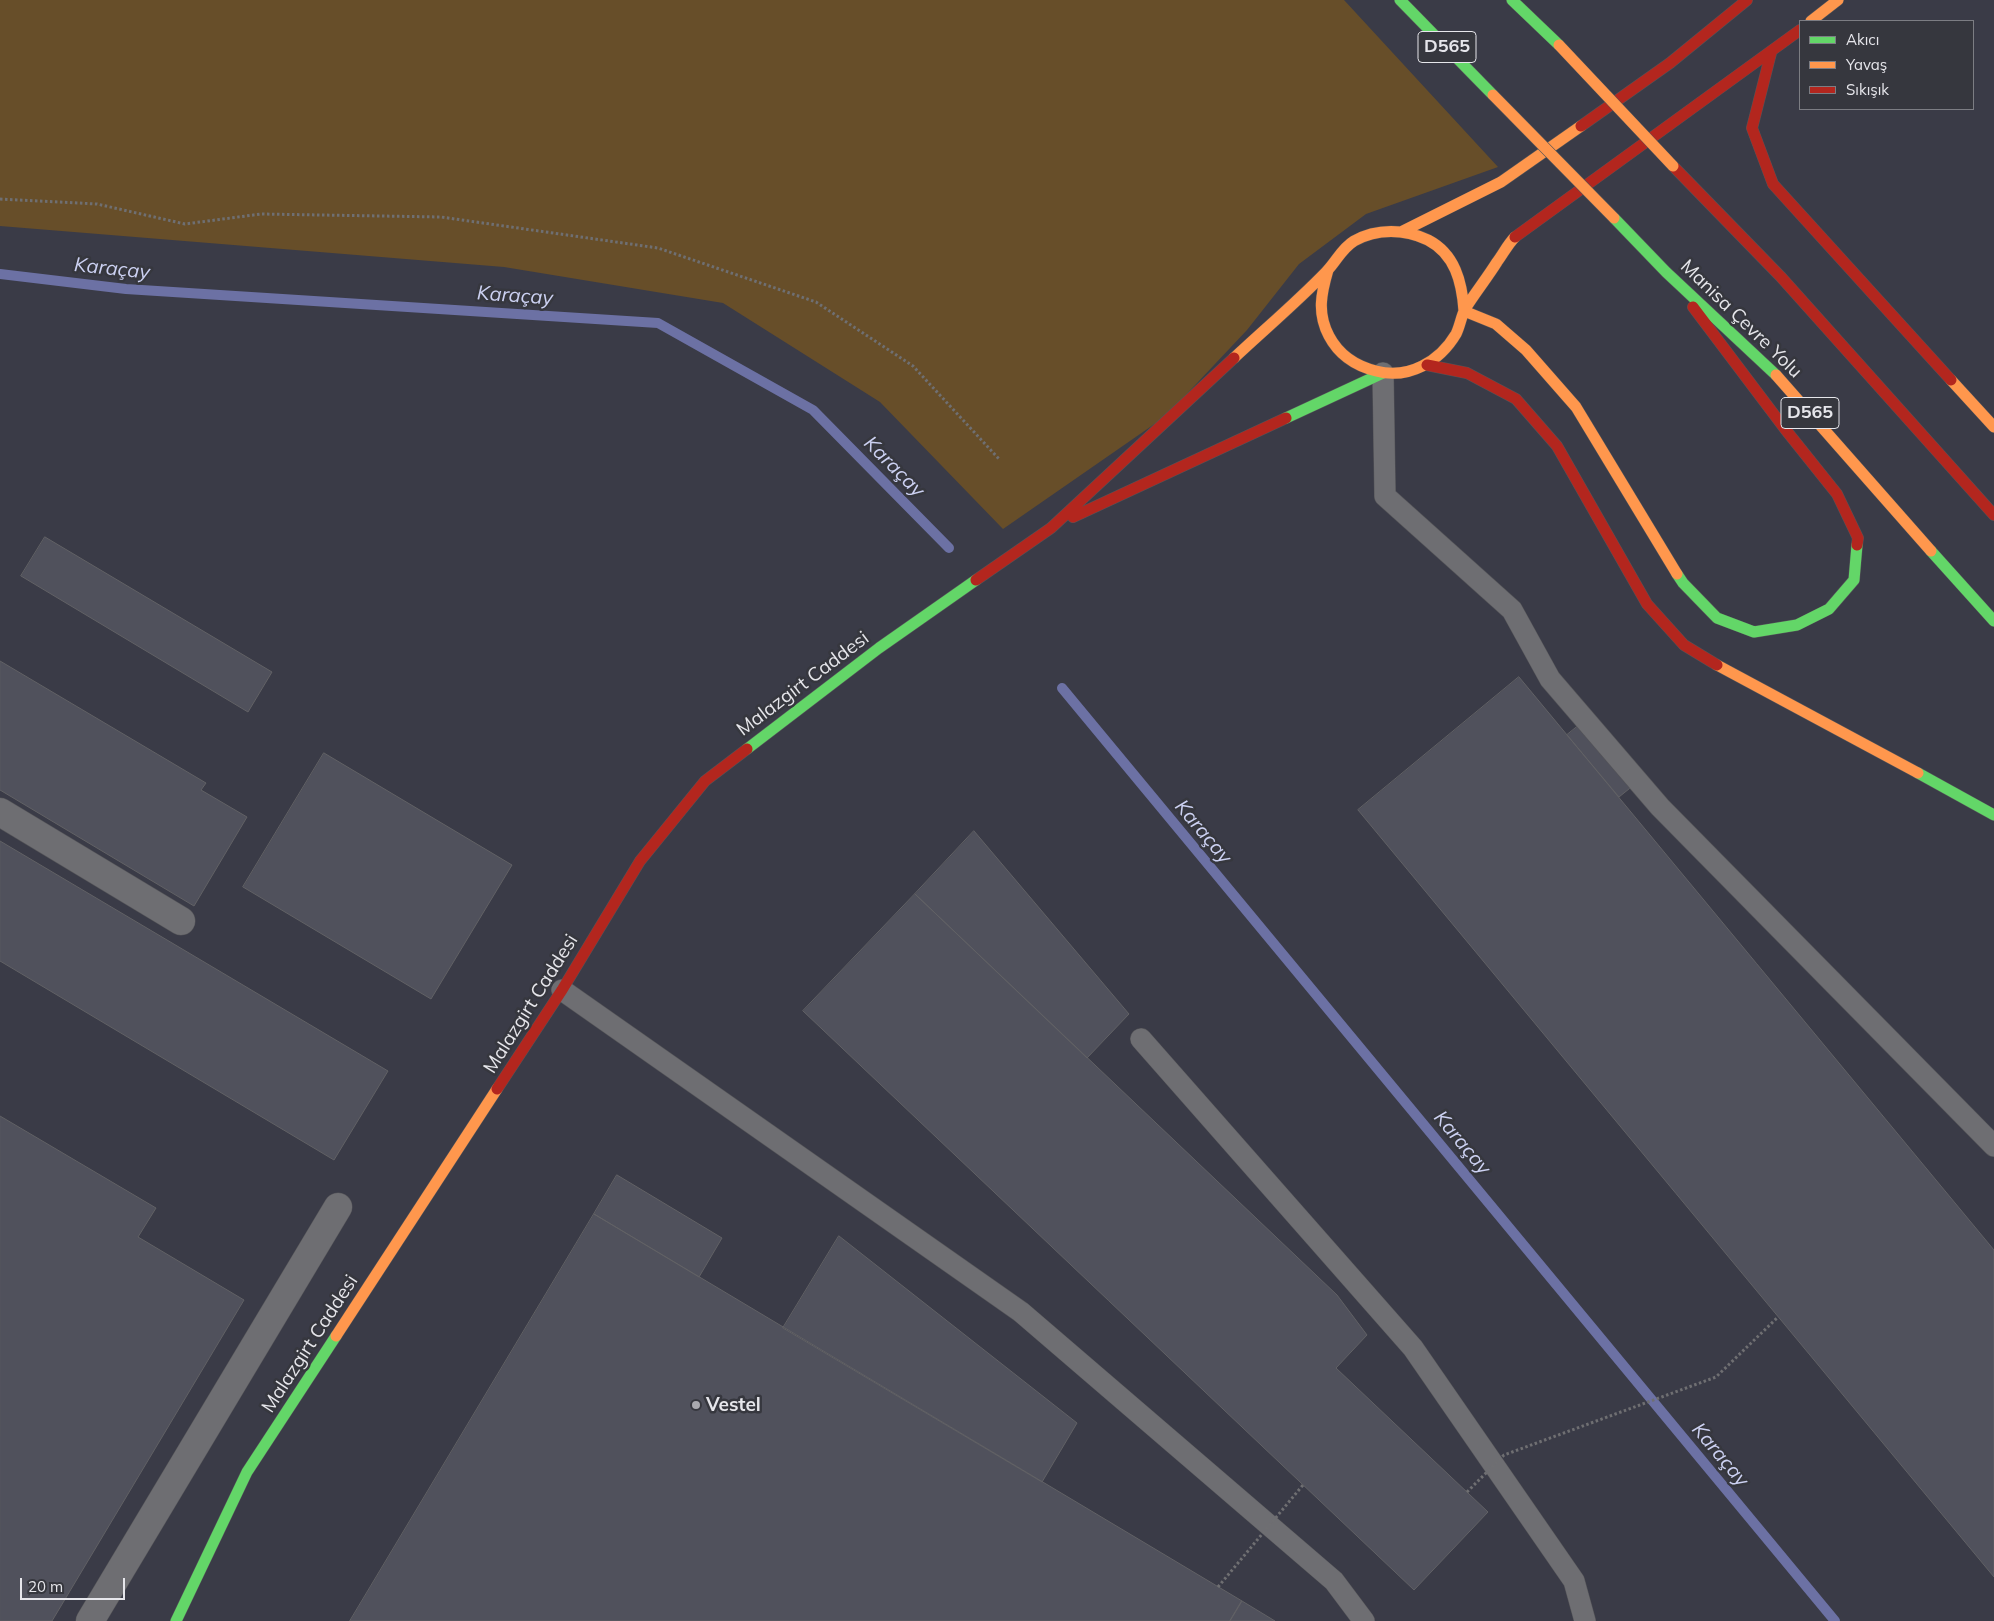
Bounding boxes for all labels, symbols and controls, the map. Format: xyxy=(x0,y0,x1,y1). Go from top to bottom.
legend xyxy=(1799,20,1974,110)
text: Akıcı xyxy=(1846,30,1879,49)
road number: D565 xyxy=(1418,32,1476,62)
text: Yavaş xyxy=(1846,55,1887,74)
text: Sıkışık xyxy=(1846,80,1889,99)
water label: Karaçay xyxy=(73,253,151,285)
street label: Manisa Çevre Yolu xyxy=(1675,255,1807,383)
water label: Karaçay xyxy=(476,281,554,311)
road number: D565 xyxy=(1781,398,1839,428)
water label: Karaçay xyxy=(859,432,929,502)
street label: Malazgirt Caddesi xyxy=(732,627,874,741)
water label: Karaçay xyxy=(1169,795,1237,869)
street label: Malazgirt Caddesi xyxy=(479,930,583,1078)
water label: Karaçay xyxy=(1428,1106,1496,1180)
street label: Malazgirt Caddesi xyxy=(257,1271,363,1417)
place label: Vestel xyxy=(706,1394,761,1416)
marker: Vestel xyxy=(690,1399,702,1411)
water label: Karaçay xyxy=(1686,1418,1754,1492)
scale bar xyxy=(22,1568,128,1600)
text: 20 m xyxy=(28,1577,63,1596)

